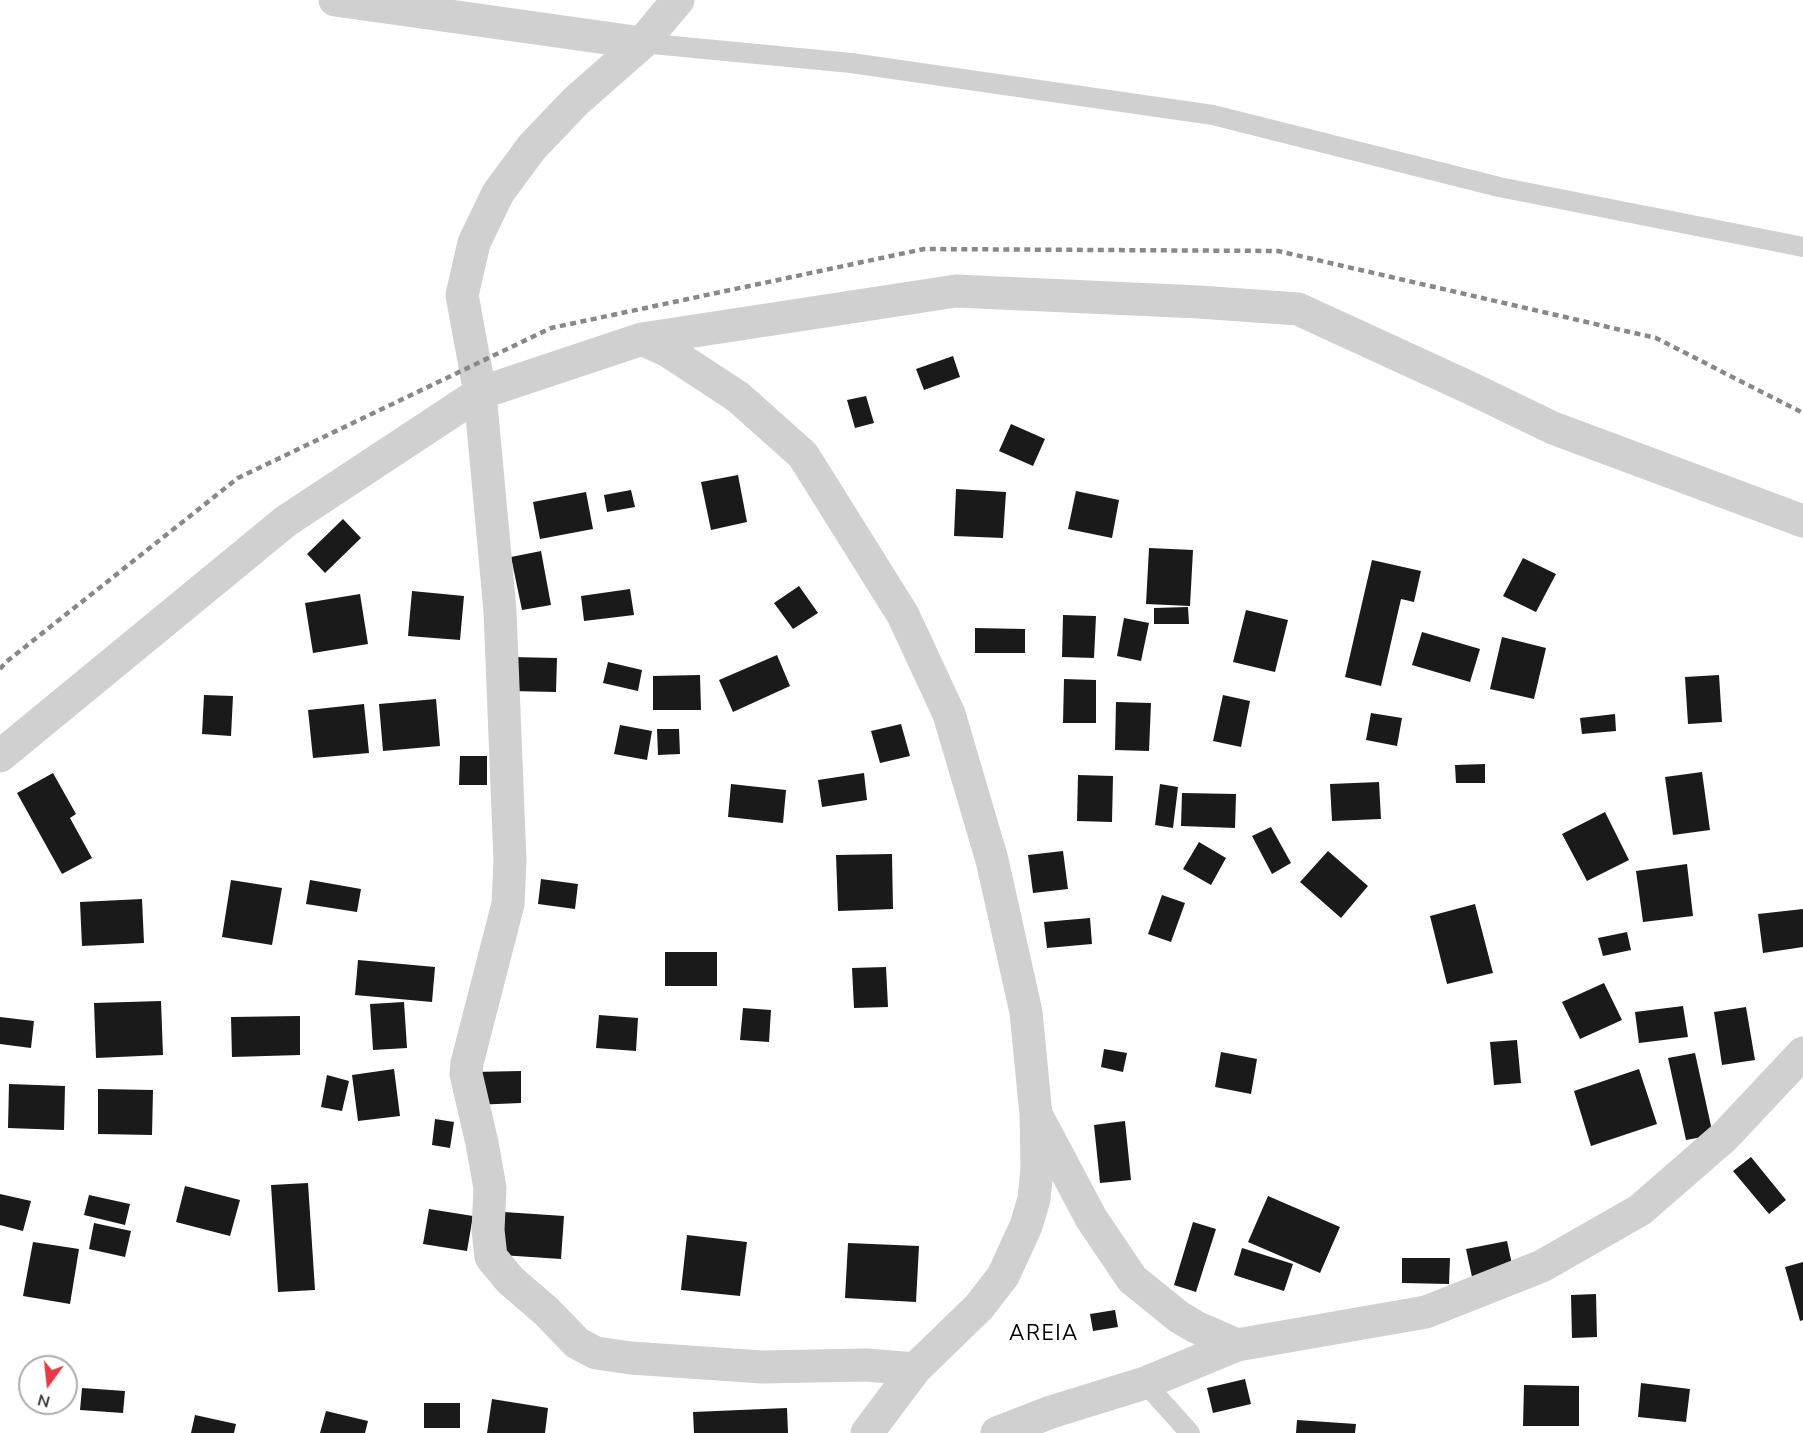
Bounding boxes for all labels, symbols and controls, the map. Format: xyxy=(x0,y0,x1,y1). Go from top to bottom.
district label: AREIA xyxy=(1009,1322,1079,1348)
north arrow xyxy=(18,1355,78,1415)
text: N xyxy=(35,1388,52,1413)

